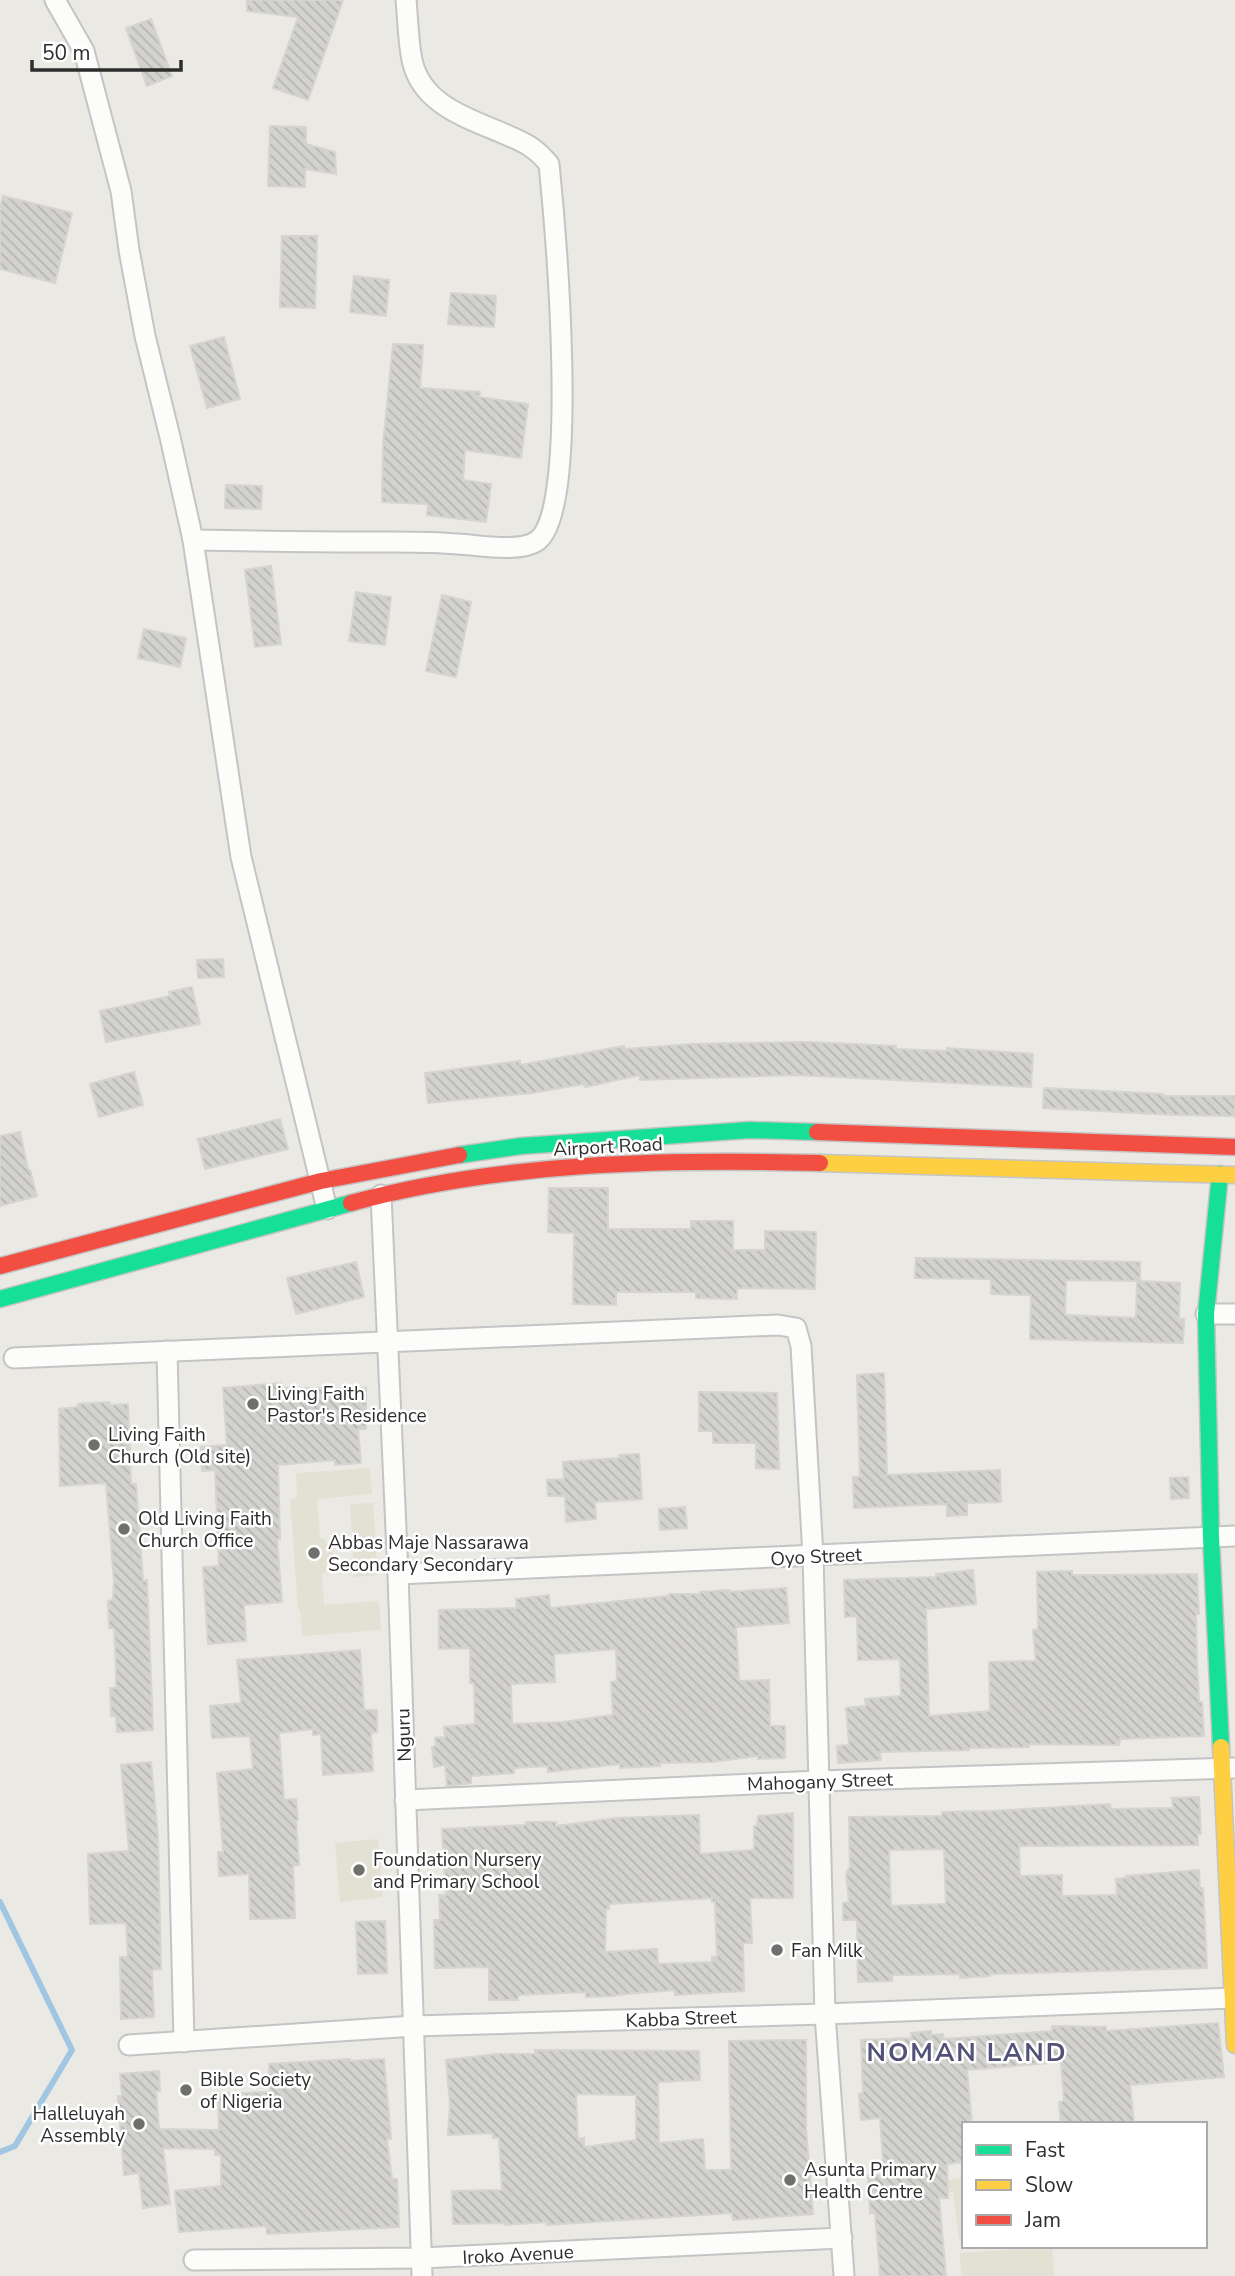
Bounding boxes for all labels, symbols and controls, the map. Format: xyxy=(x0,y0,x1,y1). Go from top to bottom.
scale bar xyxy=(32,28,180,72)
text: 50 m xyxy=(42,39,91,67)
street label: Airport Road xyxy=(553,1131,664,1163)
place label: Living Faith Pastor's Residence xyxy=(267,1381,427,1429)
marker: Living Faith Pastor's Residence xyxy=(245,1396,261,1412)
place label: Living Faith Church (Old site) xyxy=(108,1422,251,1470)
marker: Living Faith Church (Old site) xyxy=(86,1437,102,1453)
place label: Old Living Faith Church Office xyxy=(138,1506,272,1554)
marker: Old Living Faith Church Office xyxy=(116,1521,132,1537)
place label: Abbas Maje Nassarawa Secondary Secondary xyxy=(328,1530,529,1578)
street label: Oyo Street xyxy=(770,1542,863,1572)
marker: Abbas Maje Nassarawa Secondary Secondary xyxy=(306,1545,322,1561)
street label: Nguru xyxy=(390,1708,418,1762)
street label: Mahogany Street xyxy=(747,1766,894,1798)
place label: Foundation Nursery and Primary School xyxy=(373,1847,542,1895)
marker: Foundation Nursery and Primary School xyxy=(351,1862,367,1878)
place label: Fan Milk xyxy=(791,1938,863,1964)
marker: Fan Milk xyxy=(769,1942,785,1958)
street label: Kabba Street xyxy=(625,2004,737,2034)
district label: NOMAN LAND xyxy=(866,2035,1068,2070)
place label: Bible Society of Nigeria xyxy=(200,2067,311,2115)
marker: Bible Society of Nigeria xyxy=(178,2082,194,2098)
place label: Halleluyah Assembly xyxy=(32,2101,125,2149)
marker: Halleluyah Assembly xyxy=(131,2116,147,2132)
legend xyxy=(962,2122,1207,2248)
text: Fast xyxy=(1025,2136,1065,2164)
place label: Asunta Primary Health Centre xyxy=(804,2157,937,2205)
text: Slow xyxy=(1025,2171,1074,2199)
marker: Asunta Primary Health Centre xyxy=(782,2172,798,2188)
text: Jam xyxy=(1024,2206,1061,2234)
street label: Iroko Avenue xyxy=(462,2239,574,2271)

